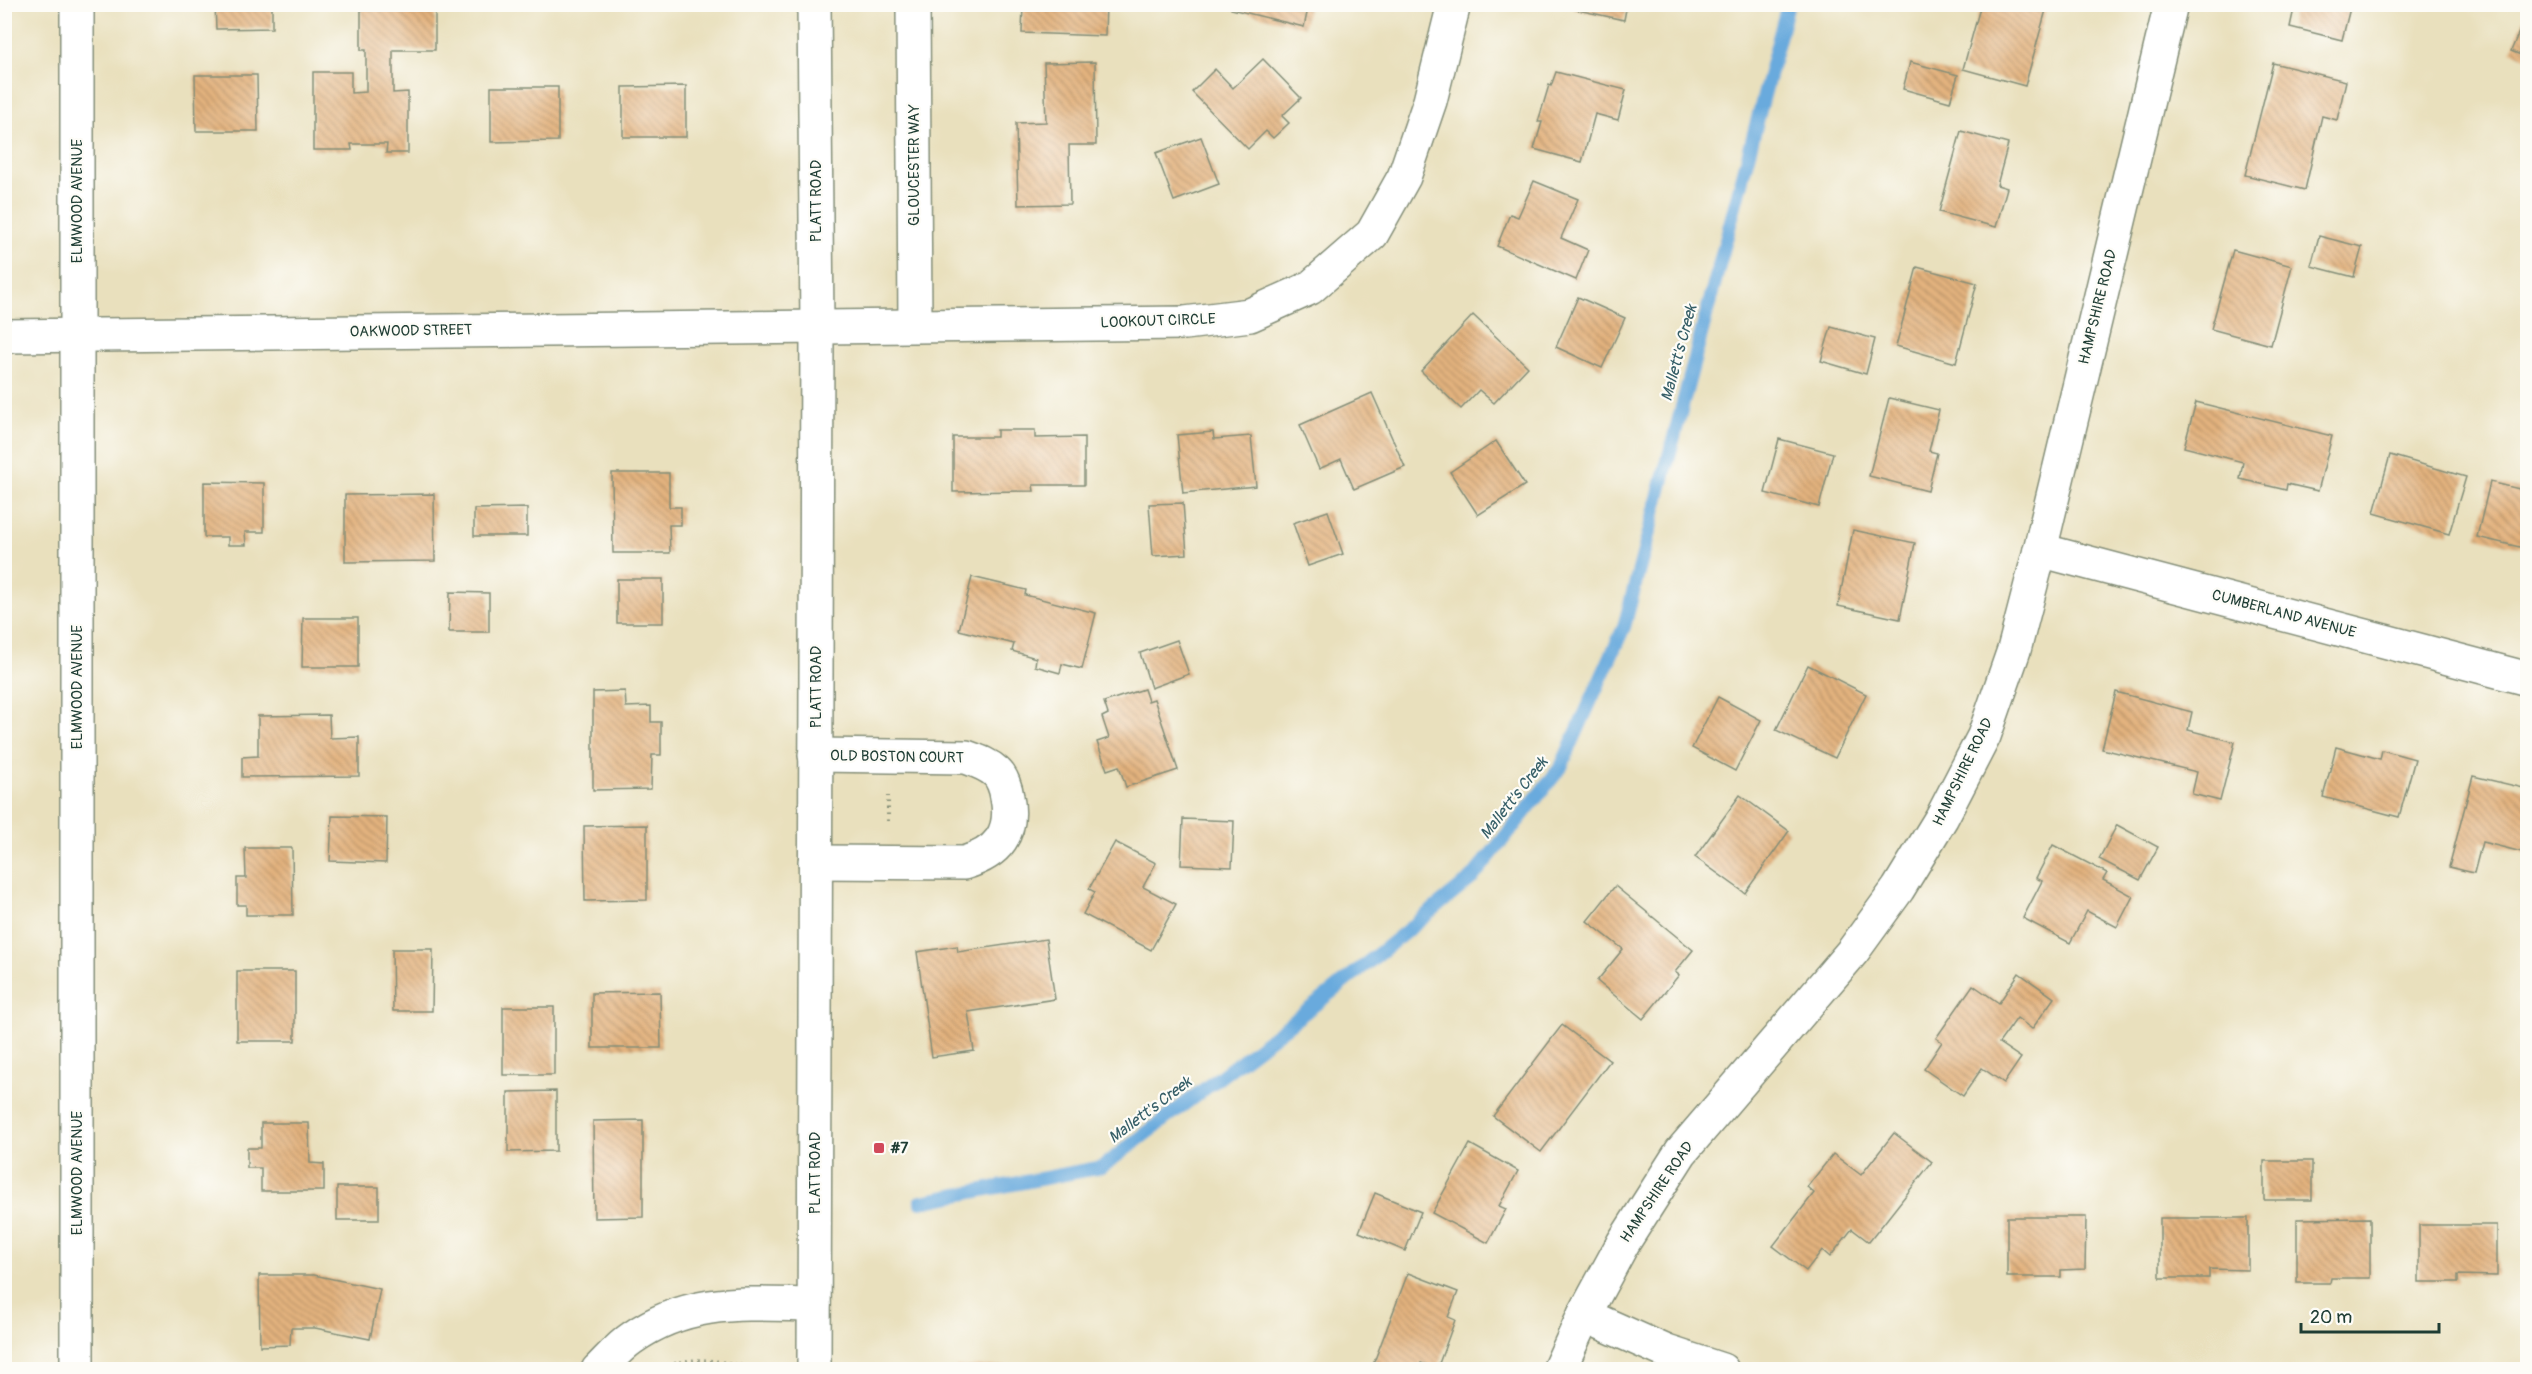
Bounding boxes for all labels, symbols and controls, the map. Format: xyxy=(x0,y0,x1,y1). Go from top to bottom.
street label: GLOUCESTER WAY xyxy=(905,104,924,226)
street label: ELMWOOD AVENUE xyxy=(68,139,87,263)
street label: PLATT ROAD xyxy=(807,160,826,242)
street label: HAMPSHIRE ROAD xyxy=(2075,248,2121,366)
water label: Mallett's Creek xyxy=(1657,301,1702,403)
street label: LOOKOUT CIRCLE xyxy=(1100,309,1216,333)
street label: OAKWOOD STREET xyxy=(350,320,472,342)
street label: CUMBERLAND AVENUE xyxy=(2210,586,2358,642)
street label: ELMWOOD AVENUE xyxy=(68,625,87,749)
street label: PLATT ROAD xyxy=(807,646,826,728)
street label: HAMPSHIRE ROAD xyxy=(1929,715,1997,829)
street label: OLD BOSTON COURT xyxy=(830,746,964,768)
water label: Mallett's Creek xyxy=(1476,752,1553,843)
water label: Mallett's Creek xyxy=(1104,1071,1197,1148)
street label: ELMWOOD AVENUE xyxy=(68,1111,87,1235)
street label: PLATT ROAD xyxy=(806,1132,825,1214)
street label: HAMPSHIRE ROAD xyxy=(1616,1138,1698,1246)
place label: #7 xyxy=(890,1139,908,1158)
marker: #7 xyxy=(872,1141,886,1155)
scale bar xyxy=(2301,1296,2439,1334)
text: 20 m xyxy=(2310,1306,2352,1329)

